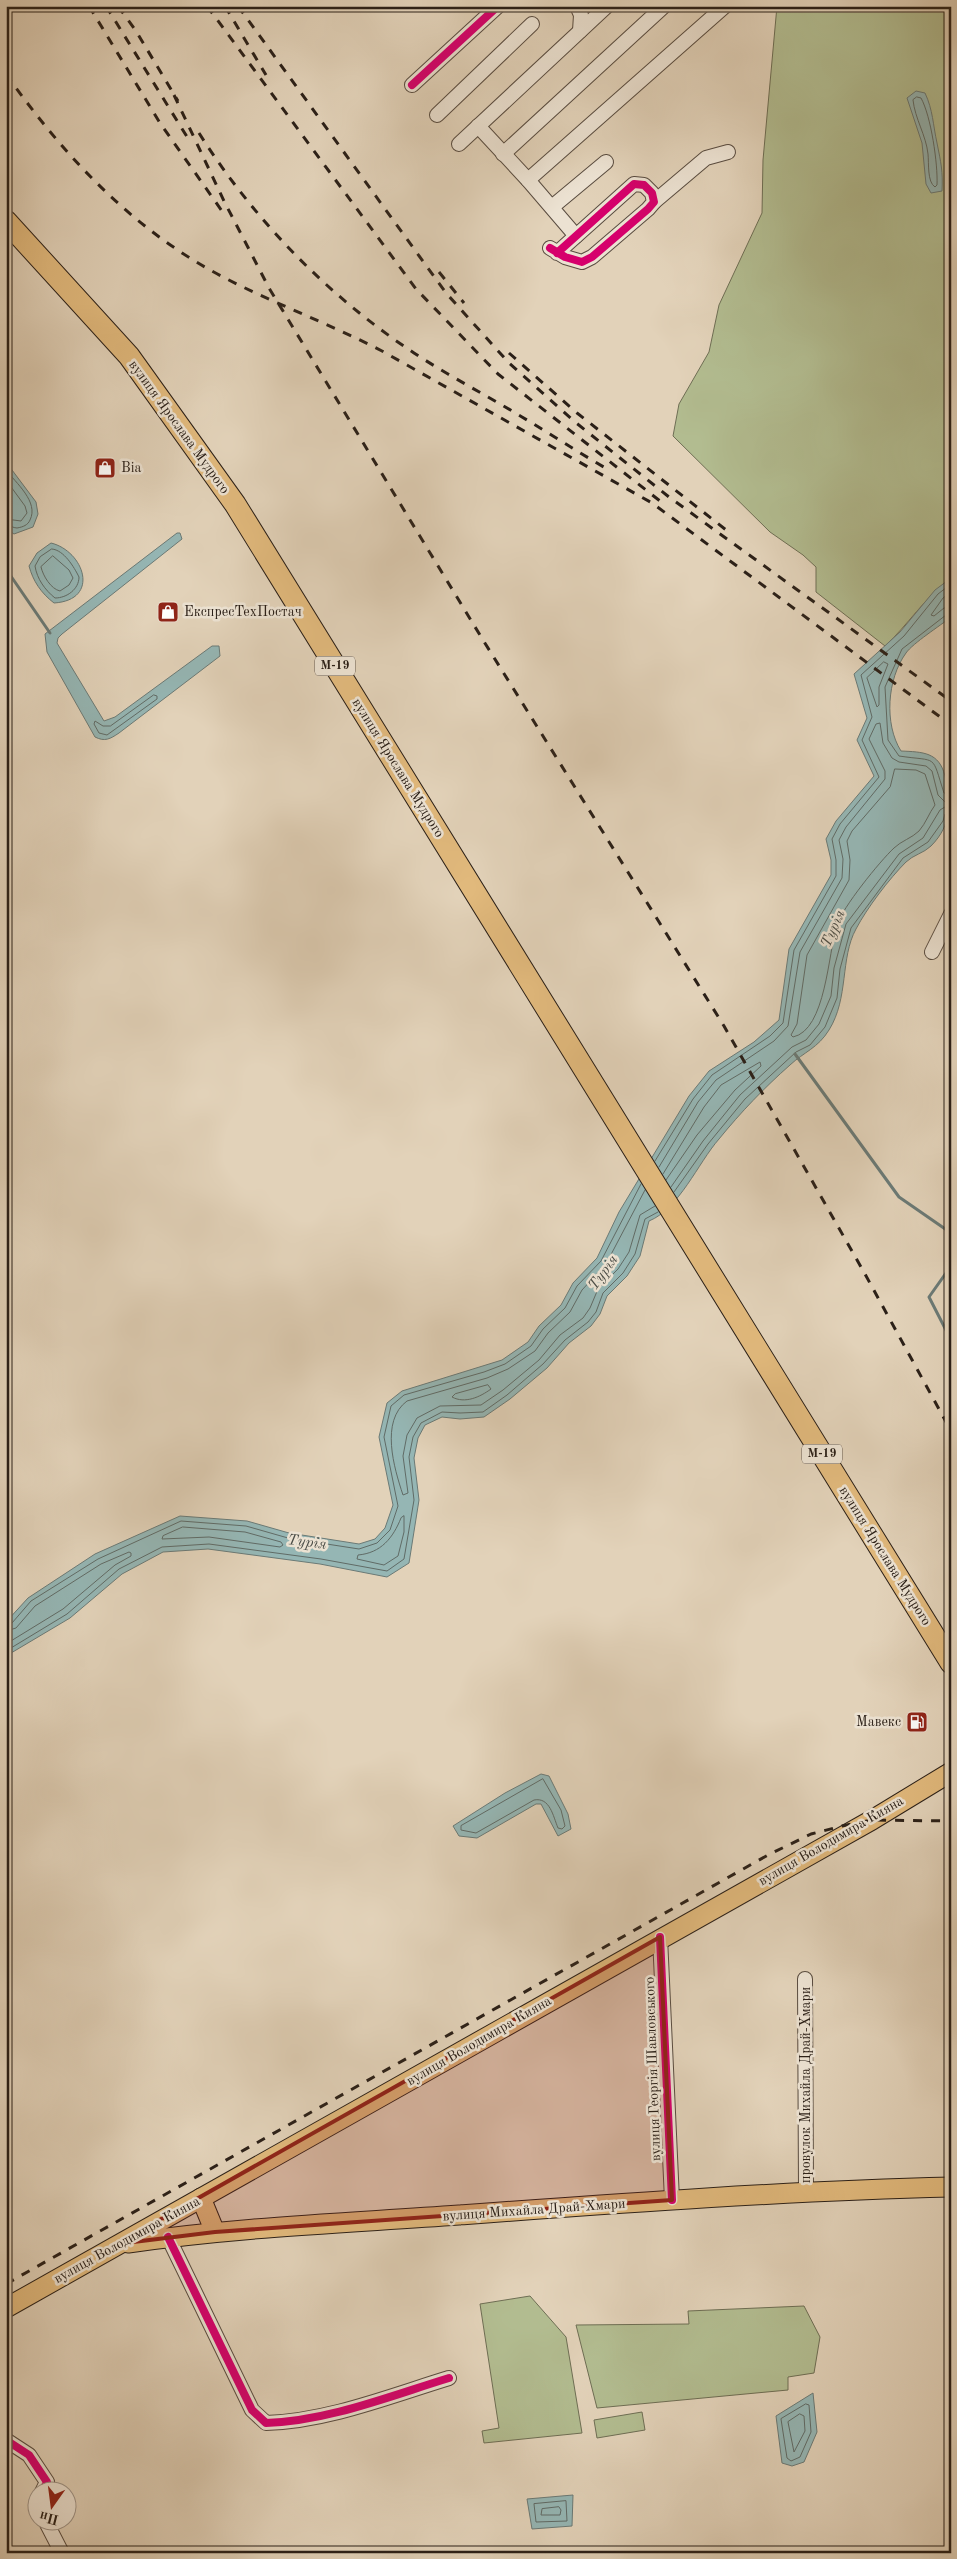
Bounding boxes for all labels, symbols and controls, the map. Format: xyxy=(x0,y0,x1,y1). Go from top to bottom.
street label: вулиця Ярослава Мудрого xyxy=(126,358,232,496)
shop icon: Віа xyxy=(93,456,117,480)
place label: Віа xyxy=(121,461,141,475)
shop icon: ЕкспресТехПостач xyxy=(156,600,180,624)
place label: ЕкспресТехПостач xyxy=(184,605,302,619)
road number: М-19 xyxy=(315,656,355,676)
street label: вулиця Ярослава Мудрого xyxy=(349,696,447,840)
water label: Турія xyxy=(819,908,849,950)
water label: Турія xyxy=(586,1253,622,1293)
road number: М-19 xyxy=(802,1445,842,1464)
street label: вулиця Ярослава Мудрого xyxy=(836,1484,934,1628)
water label: Турія xyxy=(287,1533,327,1553)
fuel station icon: Мавекс xyxy=(905,1710,929,1734)
place label: Мавекс xyxy=(856,1715,901,1729)
street label: вулиця Володимира Кияна xyxy=(756,1794,906,1888)
street label: вулиця Георгія Шавловського xyxy=(643,1976,663,2161)
street label: провулок Михайла Драй-Хмари xyxy=(799,1987,813,2183)
street label: вулиця Володимира Кияна xyxy=(404,1994,554,2088)
street label: вулиця Володимира Кияна xyxy=(52,2194,202,2286)
street label: вулиця Михайла Драй-Хмари xyxy=(442,2197,626,2223)
north arrow xyxy=(28,2482,78,2532)
text: Пн xyxy=(38,2509,60,2527)

